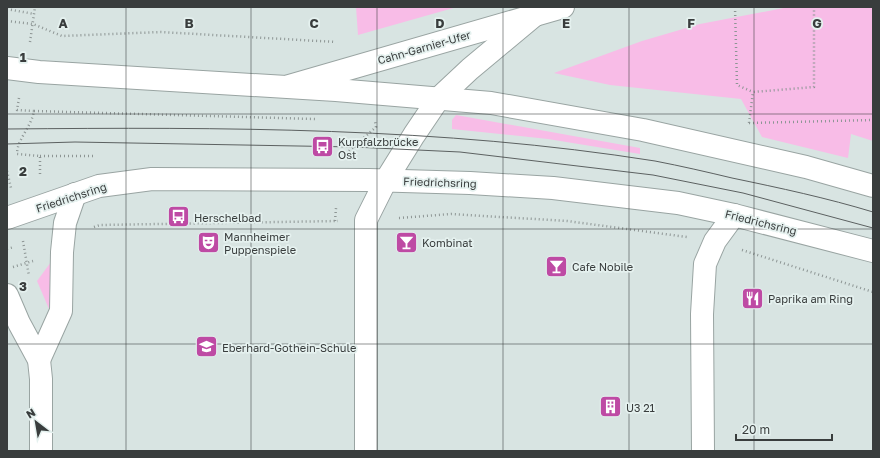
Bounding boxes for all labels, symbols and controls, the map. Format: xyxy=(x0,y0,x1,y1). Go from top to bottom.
text: A xyxy=(58,15,68,31)
text: B xyxy=(184,15,194,31)
text: C xyxy=(309,15,319,31)
text: D xyxy=(435,15,445,31)
text: E xyxy=(562,15,570,31)
text: F xyxy=(687,15,695,31)
text: G xyxy=(812,15,822,31)
street label: Cahn-Garnier-Ufer xyxy=(376,27,473,67)
text: 1 xyxy=(20,49,27,65)
bus stop icon: Kurpfalzbrücke Ost xyxy=(309,134,335,160)
place label: Kurpfalzbrücke Ost xyxy=(338,135,418,161)
text: 2 xyxy=(19,163,27,179)
street label: Friedrichsring xyxy=(403,174,477,190)
street label: Friedrichsring xyxy=(34,179,108,215)
bus stop icon: Herschelbad xyxy=(165,204,191,230)
street label: Friedrichsring xyxy=(724,207,798,237)
place label: Herschelbad xyxy=(194,211,261,224)
theatre icon: Mannheimer Puppenspiele xyxy=(195,229,221,255)
bar icon: Kombinat xyxy=(394,229,420,255)
place label: Mannheimer Puppenspiele xyxy=(224,230,296,256)
place label: Kombinat xyxy=(422,236,473,249)
bar icon: Cafe Nobile xyxy=(543,253,569,279)
place label: Cafe Nobile xyxy=(572,260,633,273)
text: 3 xyxy=(19,278,27,294)
restaurant icon: Paprika am Ring xyxy=(739,285,765,311)
place label: Paprika am Ring xyxy=(768,292,853,305)
school or university icon: Eberhard-Gothein-Schule xyxy=(193,334,219,360)
place label: Eberhard-Gothein-Schule xyxy=(222,341,356,354)
building icon: U3 21 xyxy=(597,394,623,420)
place label: U3 21 xyxy=(626,401,655,414)
north arrow xyxy=(16,402,56,442)
text: N xyxy=(24,405,38,421)
scale bar xyxy=(736,416,832,442)
text: 20 m xyxy=(742,422,770,437)

